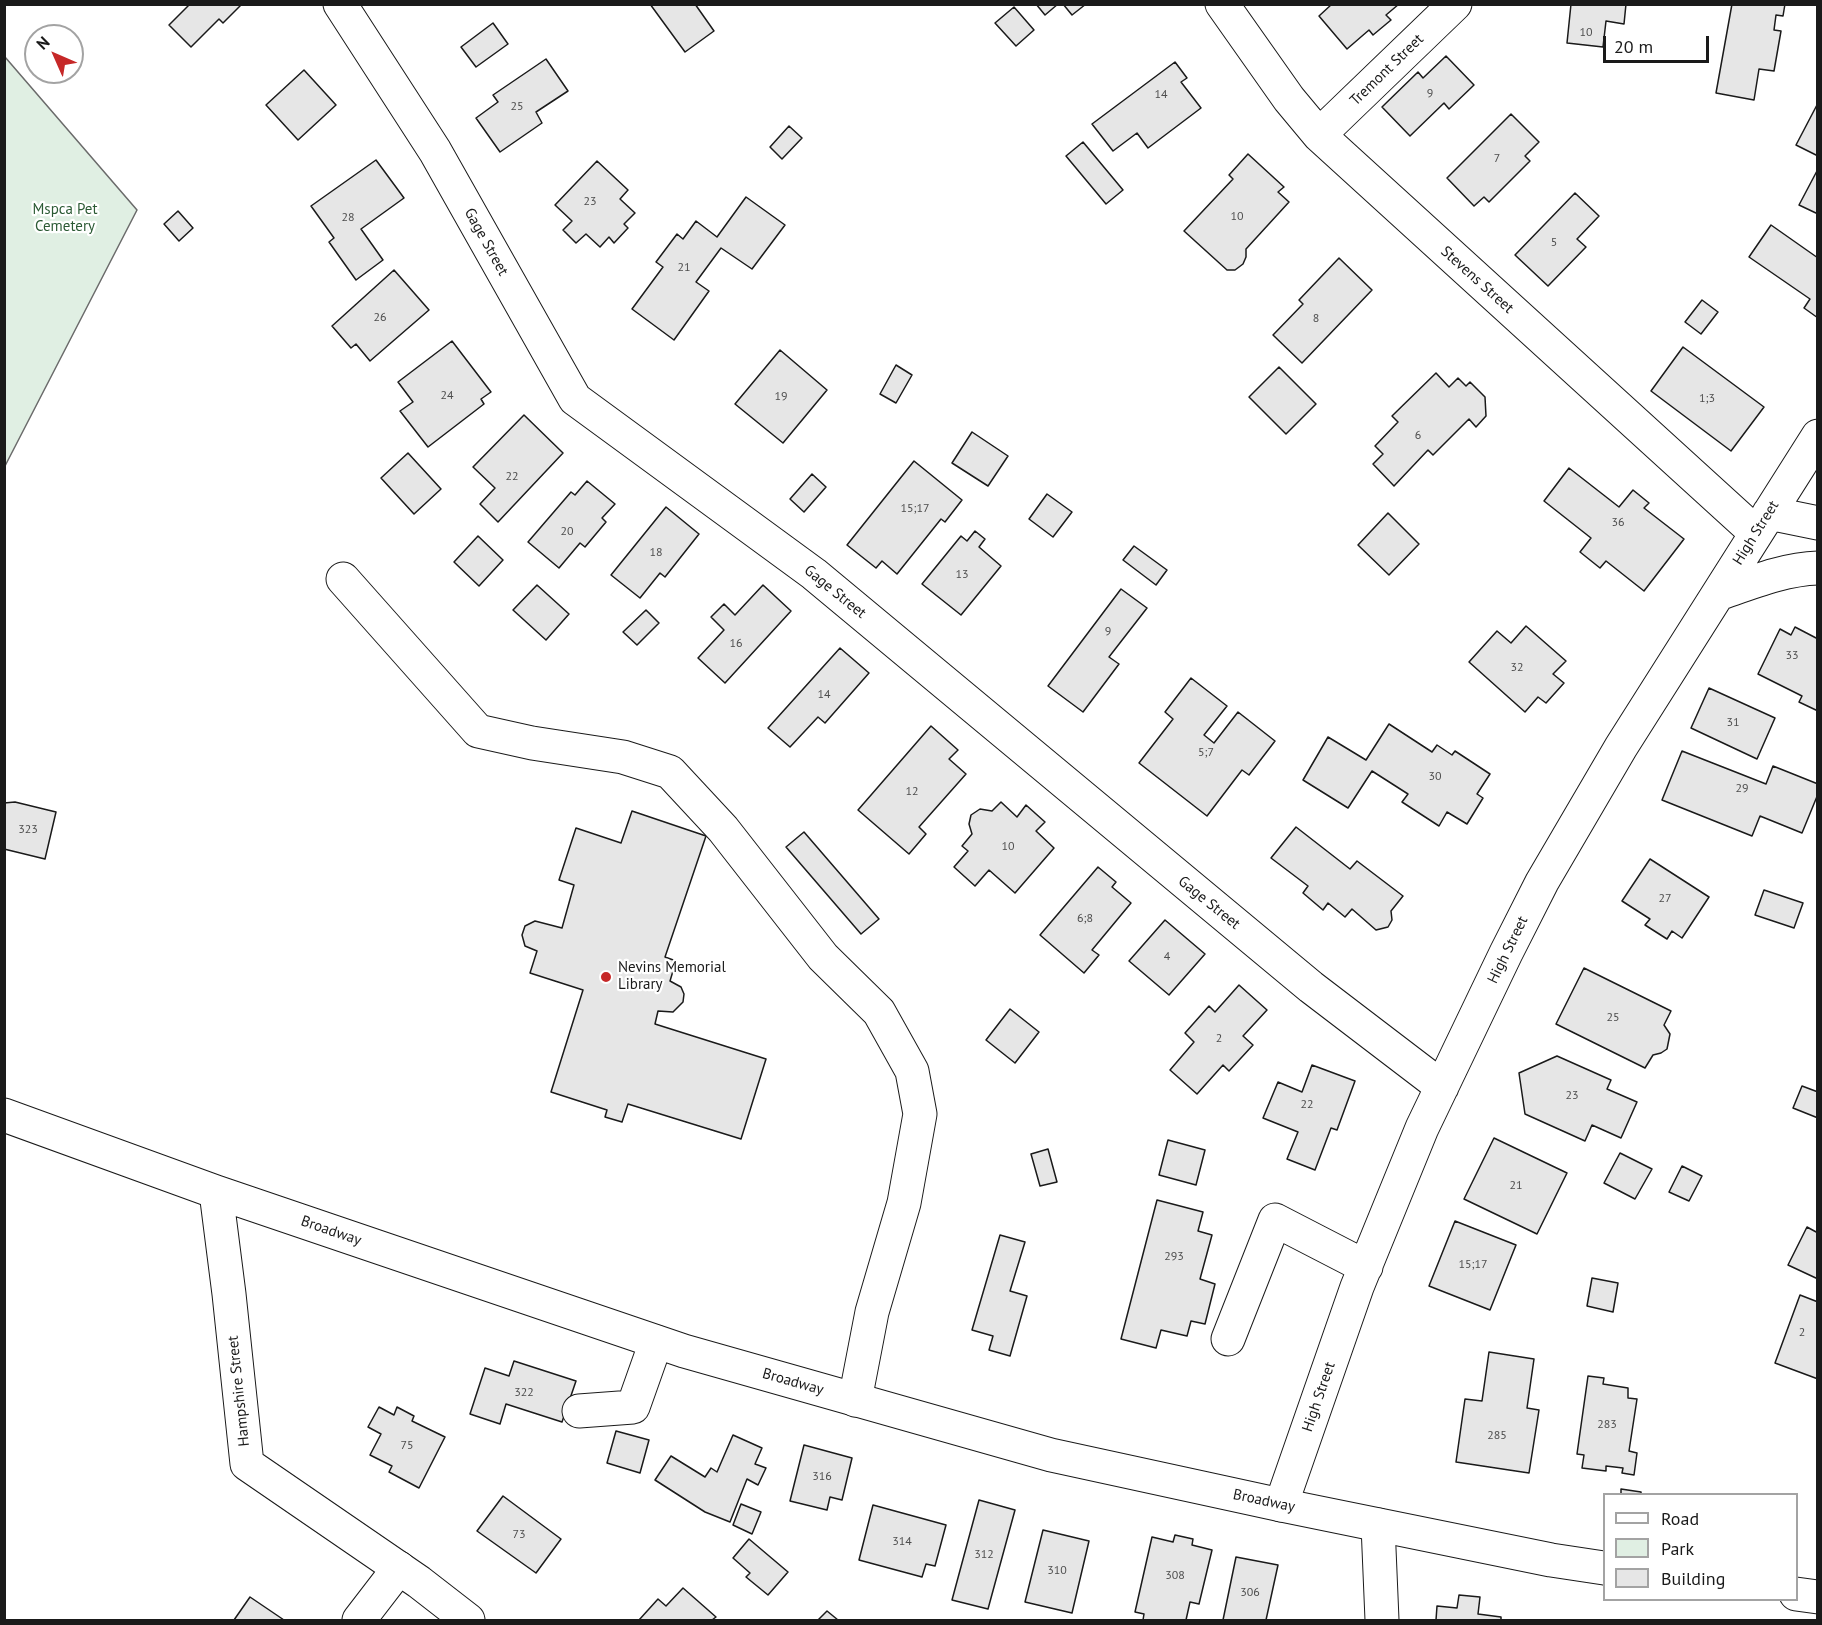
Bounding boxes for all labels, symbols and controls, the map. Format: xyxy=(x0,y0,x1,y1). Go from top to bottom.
north arrow xyxy=(24,24,84,84)
scale bar xyxy=(1606,24,1712,62)
house number: 10 xyxy=(1579,26,1593,40)
street label: Tremont Street xyxy=(1346,30,1428,110)
text: N xyxy=(32,32,53,53)
text: 20 m xyxy=(1614,35,1653,58)
house number: 9 xyxy=(1427,87,1433,101)
house number: 14 xyxy=(1154,88,1168,102)
house number: 25 xyxy=(510,100,524,114)
house number: 7 xyxy=(1494,152,1500,166)
house number: 23 xyxy=(583,195,597,209)
park label: Mspca Pet Cemetery xyxy=(32,201,98,236)
street label: Gage Street xyxy=(460,205,512,279)
house number: 10 xyxy=(1230,210,1244,224)
house number: 28 xyxy=(341,211,355,225)
house number: 5 xyxy=(1551,236,1557,250)
street label: Stevens Street xyxy=(1437,243,1517,317)
house number: 21 xyxy=(677,261,691,275)
house number: 26 xyxy=(373,311,387,325)
house number: 8 xyxy=(1313,312,1319,326)
house number: 24 xyxy=(440,389,454,403)
house number: 19 xyxy=(774,390,788,404)
house number: 1;3 xyxy=(1699,392,1715,406)
house number: 6 xyxy=(1415,429,1421,443)
house number: 22 xyxy=(505,470,519,484)
street label: High Street xyxy=(1729,497,1783,569)
house number: 15;17 xyxy=(900,502,930,516)
house number: 36 xyxy=(1611,516,1625,530)
house number: 20 xyxy=(560,525,574,539)
house number: 18 xyxy=(649,546,663,560)
street label: Gage Street xyxy=(800,562,870,622)
house number: 13 xyxy=(955,568,969,582)
house number: 9 xyxy=(1105,625,1111,639)
house number: 16 xyxy=(729,637,743,651)
house number: 33 xyxy=(1785,649,1799,663)
house number: 32 xyxy=(1510,661,1524,675)
house number: 14 xyxy=(817,688,831,702)
house number: 31 xyxy=(1726,716,1740,730)
house number: 5;7 xyxy=(1198,746,1214,760)
house number: 30 xyxy=(1428,770,1442,784)
house number: 29 xyxy=(1735,782,1749,796)
house number: 12 xyxy=(905,785,919,799)
house number: 323 xyxy=(18,823,38,837)
house number: 10 xyxy=(1001,840,1015,854)
street label: Gage Street xyxy=(1174,873,1244,933)
house number: 27 xyxy=(1658,892,1672,906)
house number: 6;8 xyxy=(1077,912,1093,926)
street label: High Street xyxy=(1484,913,1532,987)
house number: 4 xyxy=(1164,950,1170,964)
place label: Nevins Memorial Library xyxy=(618,959,726,994)
marker: Nevins Memorial Library xyxy=(599,970,613,984)
house number: 25 xyxy=(1606,1011,1620,1025)
house number: 2 xyxy=(1216,1032,1222,1046)
house number: 23 xyxy=(1565,1089,1579,1103)
house number: 22 xyxy=(1300,1098,1314,1112)
house number: 21 xyxy=(1509,1179,1523,1193)
street label: Broadway xyxy=(298,1212,364,1250)
house number: 293 xyxy=(1164,1250,1184,1264)
house number: 15;17 xyxy=(1458,1258,1488,1272)
house number: 2 xyxy=(1799,1326,1805,1340)
street label: Hampshire Street xyxy=(224,1335,254,1447)
street label: High Street xyxy=(1299,1360,1339,1434)
street label: Broadway xyxy=(760,1365,826,1399)
house number: 322 xyxy=(514,1386,534,1400)
house number: 283 xyxy=(1597,1418,1617,1432)
house number: 285 xyxy=(1487,1429,1507,1443)
house number: 75 xyxy=(400,1439,414,1453)
house number: 316 xyxy=(812,1470,832,1484)
street label: Broadway xyxy=(1231,1486,1297,1516)
legend xyxy=(1603,1493,1798,1601)
text: Road xyxy=(1661,1507,1699,1530)
house number: 73 xyxy=(512,1528,526,1542)
house number: 314 xyxy=(892,1535,912,1549)
text: Park xyxy=(1661,1537,1694,1560)
house number: 312 xyxy=(974,1548,994,1562)
house number: 310 xyxy=(1047,1564,1067,1578)
text: Building xyxy=(1661,1567,1725,1590)
house number: 308 xyxy=(1165,1569,1185,1583)
house number: 306 xyxy=(1240,1586,1260,1600)

